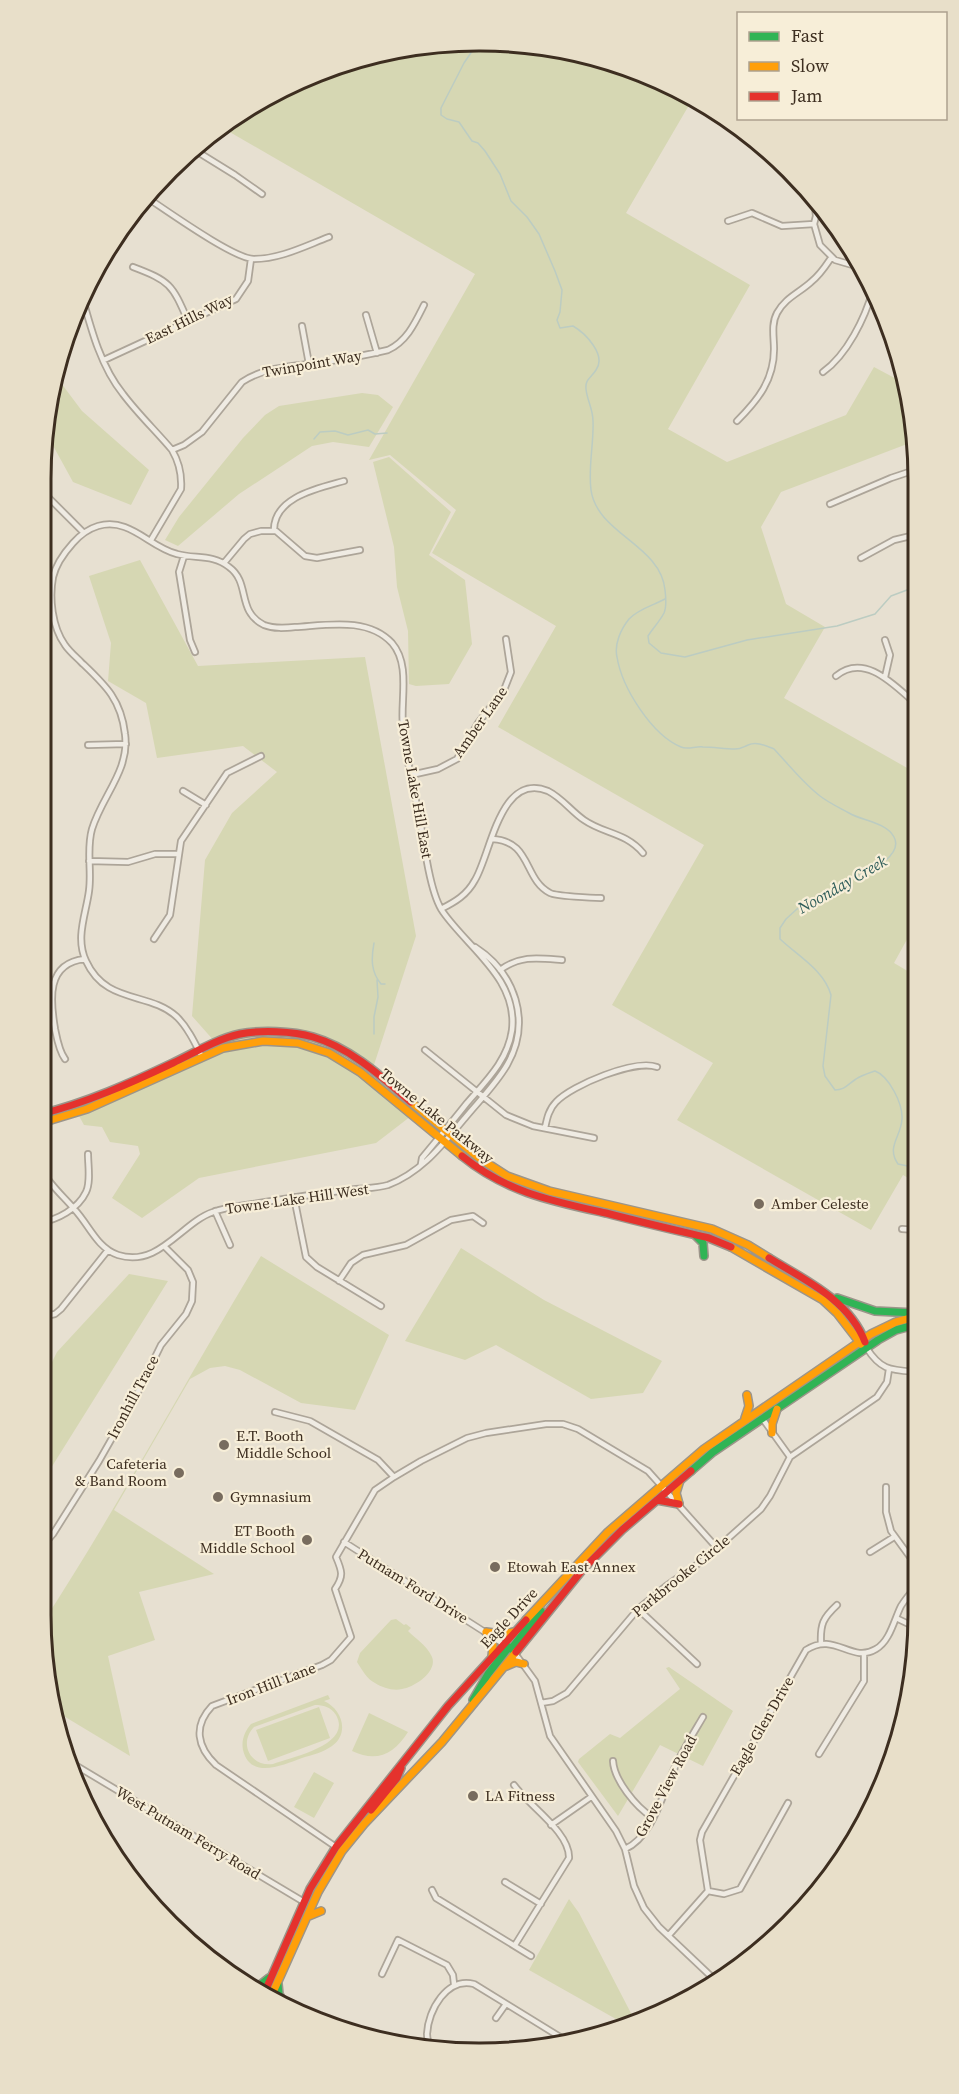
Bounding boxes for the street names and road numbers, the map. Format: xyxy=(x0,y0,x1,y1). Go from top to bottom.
street label: East Hills Way xyxy=(142,288,236,349)
street label: Twinpoint Way xyxy=(261,344,363,383)
street label: Amber Lane xyxy=(447,681,512,762)
street label: Towne Lake Hill East xyxy=(393,718,438,860)
street label: Towne Lake Parkway xyxy=(376,1063,499,1168)
street label: Towne Lake Hill West xyxy=(224,1178,370,1219)
street label: Ironhill Trace xyxy=(102,1351,164,1442)
street label: Parkbrooke Circle xyxy=(627,1529,734,1622)
street label: Putnam Ford Drive xyxy=(354,1543,473,1628)
street label: Eagle Drive xyxy=(475,1582,542,1653)
street label: Iron Hill Lane xyxy=(223,1657,319,1710)
street label: Eagle Glen Drive xyxy=(725,1672,799,1779)
street label: Grove View Road xyxy=(630,1730,702,1841)
street label: West Putnam Ferry Road xyxy=(112,1781,265,1885)

